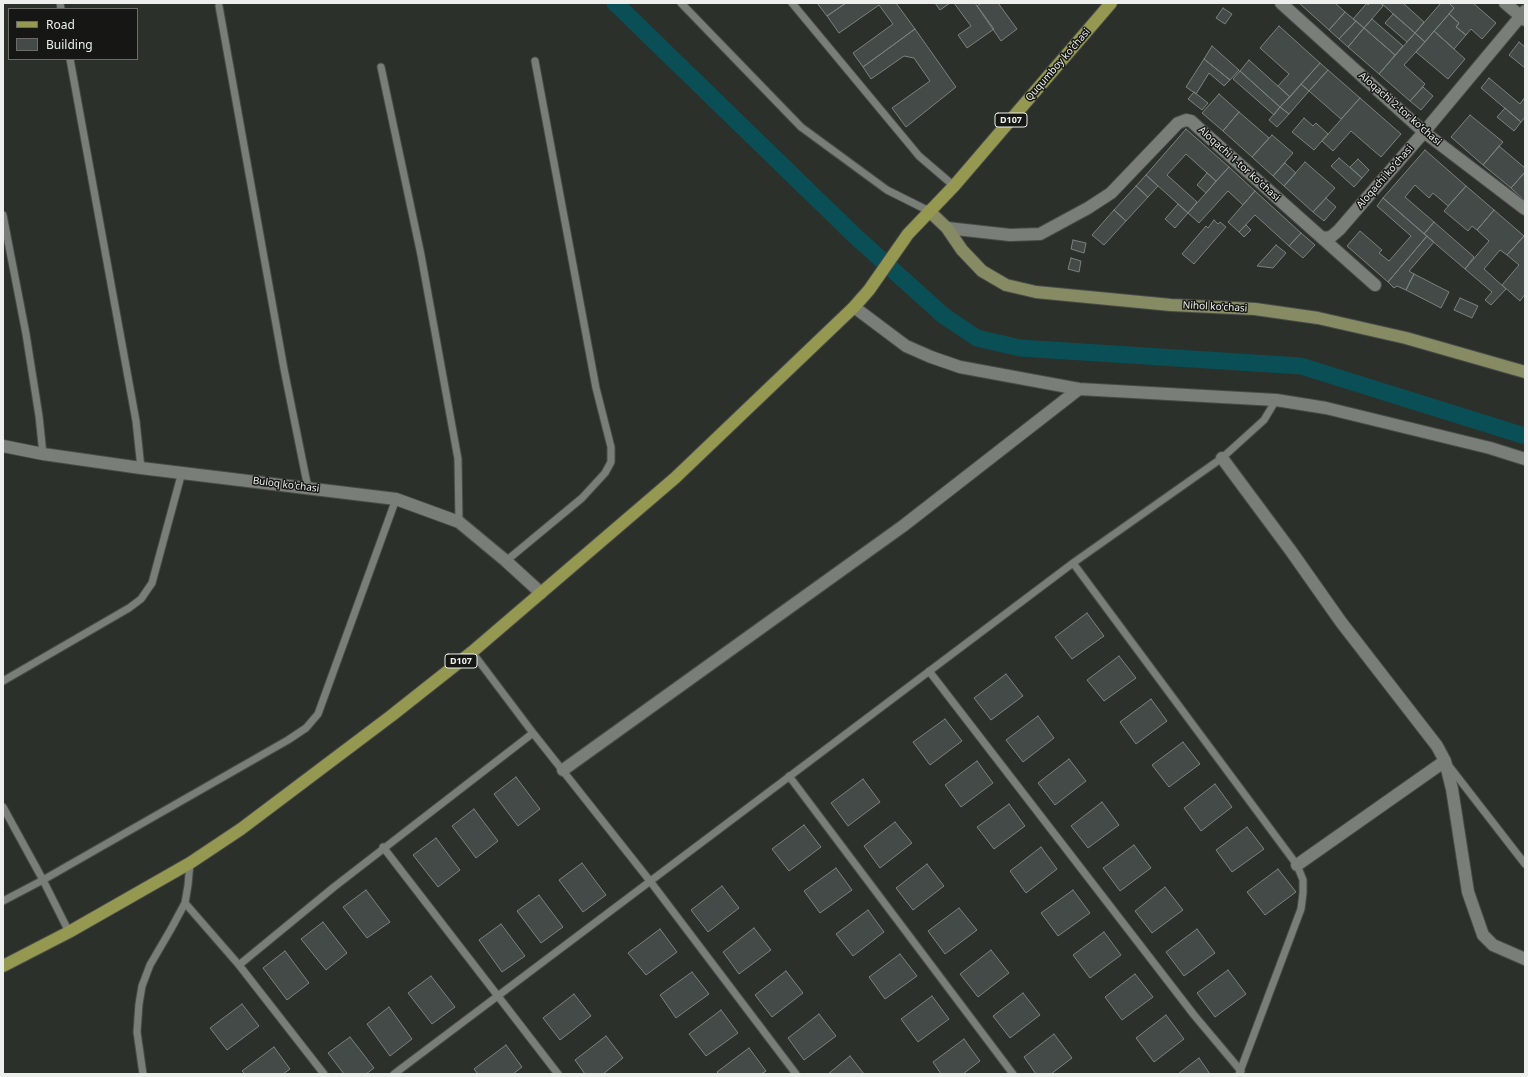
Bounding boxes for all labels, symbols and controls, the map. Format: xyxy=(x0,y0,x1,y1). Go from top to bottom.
legend xyxy=(8,8,138,60)
text: Road xyxy=(46,16,75,33)
street label: Ququmboy ko'chasi xyxy=(1023,26,1093,104)
text: Building xyxy=(46,36,93,53)
street label: Aloqachi 2-tor koʻchasi xyxy=(1356,70,1444,148)
road number: D107 xyxy=(995,113,1027,127)
street label: Aloqachi 1-tor koʻchasi xyxy=(1196,124,1282,204)
street label: Aloqachi koʻchasi xyxy=(1354,143,1416,211)
street label: Nihol koʻchasi xyxy=(1182,299,1248,315)
street label: Buloq ko'chasi xyxy=(252,475,320,495)
road number: D107 xyxy=(445,654,477,668)

